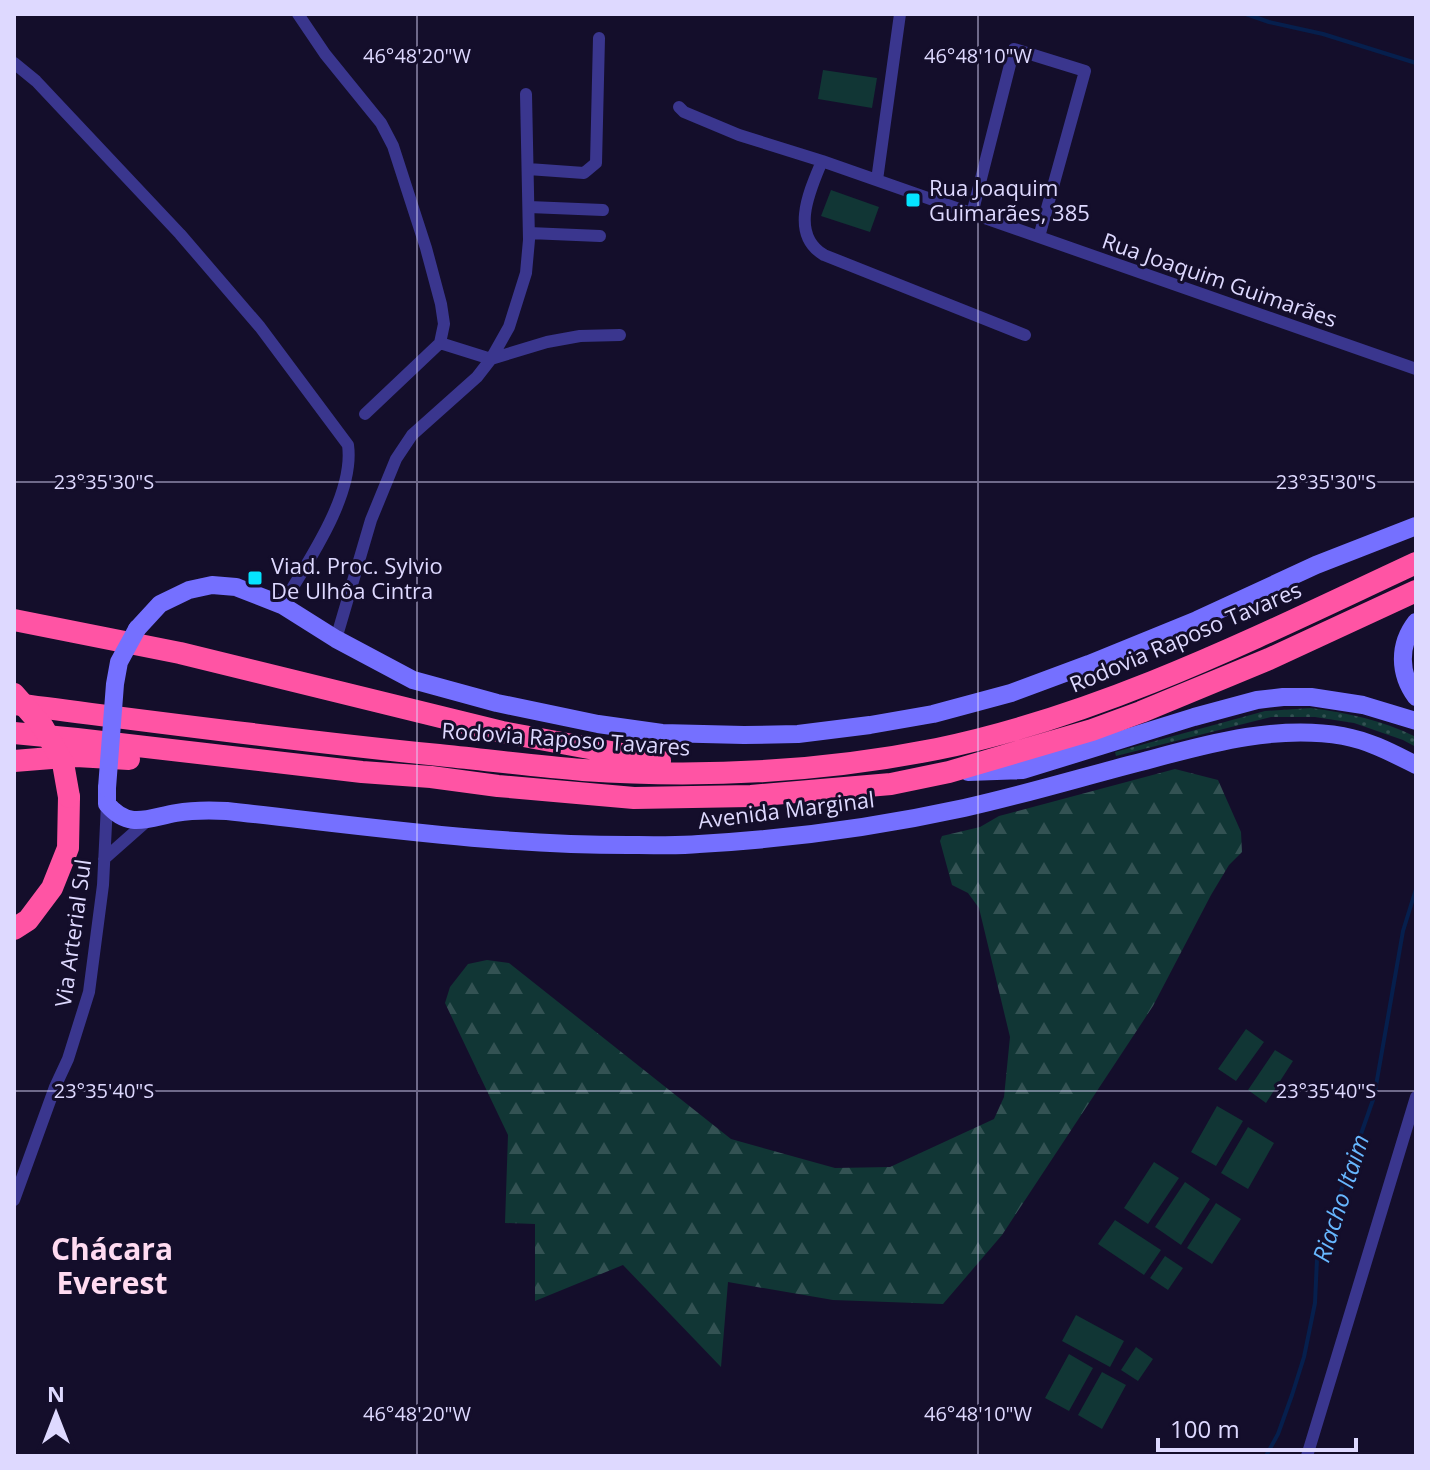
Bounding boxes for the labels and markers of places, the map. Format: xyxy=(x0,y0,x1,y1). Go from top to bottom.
place label: Rua Joaquim Guimarães, 385 xyxy=(929,172,1090,227)
marker: Rua Joaquim Guimarães, 385 xyxy=(904,191,922,209)
place label: Viad. Proc. Sylvio De Ulhôa Cintra xyxy=(271,550,443,605)
marker: Viad. Proc. Sylvio De Ulhôa Cintra xyxy=(246,569,264,587)

